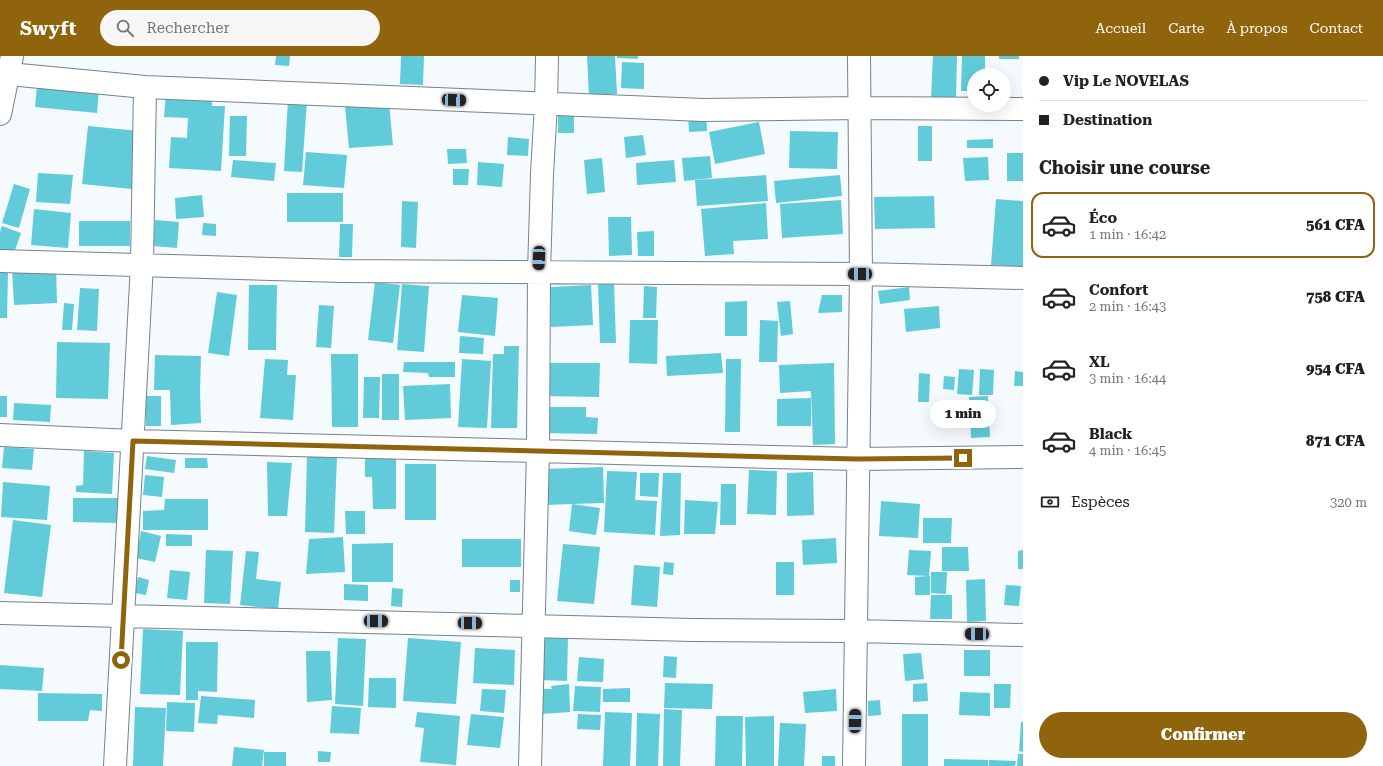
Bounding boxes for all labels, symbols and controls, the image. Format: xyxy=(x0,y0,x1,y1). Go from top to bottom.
search box xyxy=(100,10,380,46)
text: Swyft xyxy=(20,17,76,40)
icon: search xyxy=(114,17,136,39)
text: Rechercher xyxy=(146,19,230,37)
text: Accueil xyxy=(1095,20,1146,36)
text: Carte xyxy=(1168,20,1205,36)
text: À propos xyxy=(1227,20,1288,36)
text: Contact xyxy=(1310,20,1363,36)
map controls xyxy=(967,68,1011,112)
button: locate xyxy=(967,68,1011,112)
text: Vip Le NOVELAS xyxy=(1063,72,1189,90)
car xyxy=(442,94,466,106)
text: Destination xyxy=(1063,111,1152,129)
text: Choisir une course xyxy=(1039,157,1210,178)
icon: car xyxy=(1041,207,1077,243)
text: Éco xyxy=(1089,209,1117,227)
text: 561 CFA xyxy=(1306,216,1365,234)
text: 1 min · 16:42 xyxy=(1089,227,1166,242)
car xyxy=(533,246,545,270)
car xyxy=(848,268,872,280)
icon: car xyxy=(1041,279,1077,315)
text: Confort xyxy=(1089,281,1148,299)
text: 758 CFA xyxy=(1306,288,1365,306)
text: 2 min · 16:43 xyxy=(1089,299,1166,314)
icon: car xyxy=(1041,351,1077,387)
text: XL xyxy=(1089,353,1110,371)
text: 954 CFA xyxy=(1306,360,1365,378)
text: 3 min · 16:44 xyxy=(1089,371,1166,386)
callout: 1 min xyxy=(930,400,996,428)
text: 1 min xyxy=(945,406,981,421)
icon: car xyxy=(1041,423,1077,459)
text: Black xyxy=(1089,425,1132,443)
text: 871 CFA xyxy=(1306,432,1365,450)
text: 4 min · 16:45 xyxy=(1089,443,1166,458)
route end xyxy=(954,449,972,467)
icon: cash xyxy=(1039,491,1061,513)
text: Espèces xyxy=(1071,493,1130,511)
text: 320 m xyxy=(1330,495,1367,510)
car xyxy=(364,615,388,627)
car xyxy=(458,617,482,629)
car xyxy=(965,628,989,640)
route start xyxy=(112,651,130,669)
car xyxy=(849,709,861,733)
button: Confirmer xyxy=(1039,712,1367,758)

